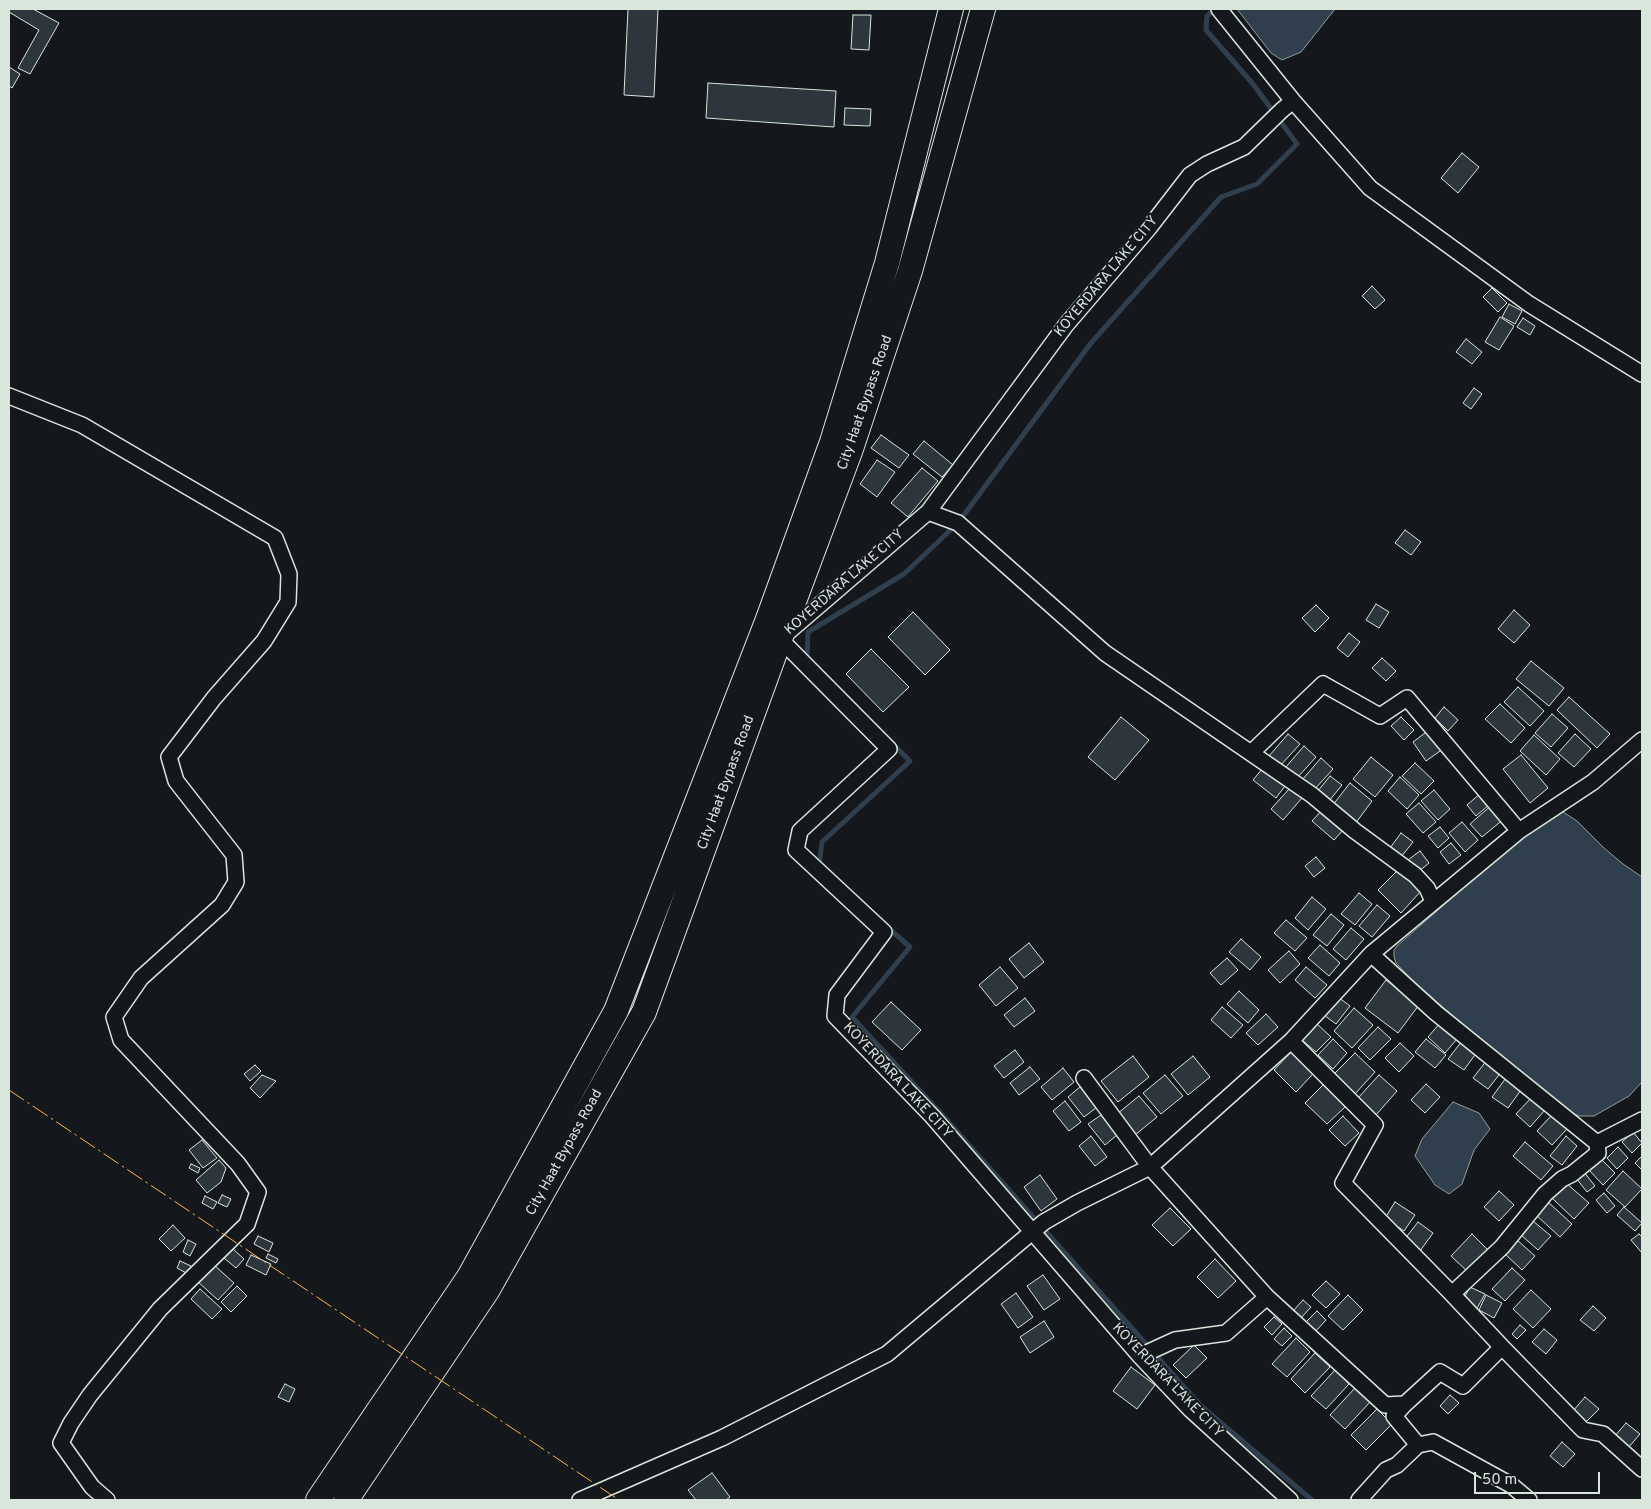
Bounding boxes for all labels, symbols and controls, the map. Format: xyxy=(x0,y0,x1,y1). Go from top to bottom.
street label: KOYERDARA LAKE CITY xyxy=(1052,213,1162,341)
street label: City Haat Bypass Road xyxy=(835,333,897,473)
street label: KOYERDARA LAKE CITY xyxy=(782,527,908,639)
street label: City Haat Bypass Road xyxy=(695,714,759,852)
street label: KOYERDARA LAKE CITY xyxy=(839,1020,955,1142)
street label: City Haat Bypass Road xyxy=(523,1087,607,1219)
street label: KOYERDARA LAKE CITY xyxy=(1108,1320,1226,1442)
scale bar xyxy=(1476,1462,1602,1494)
text: 50 m xyxy=(1482,1471,1517,1490)

